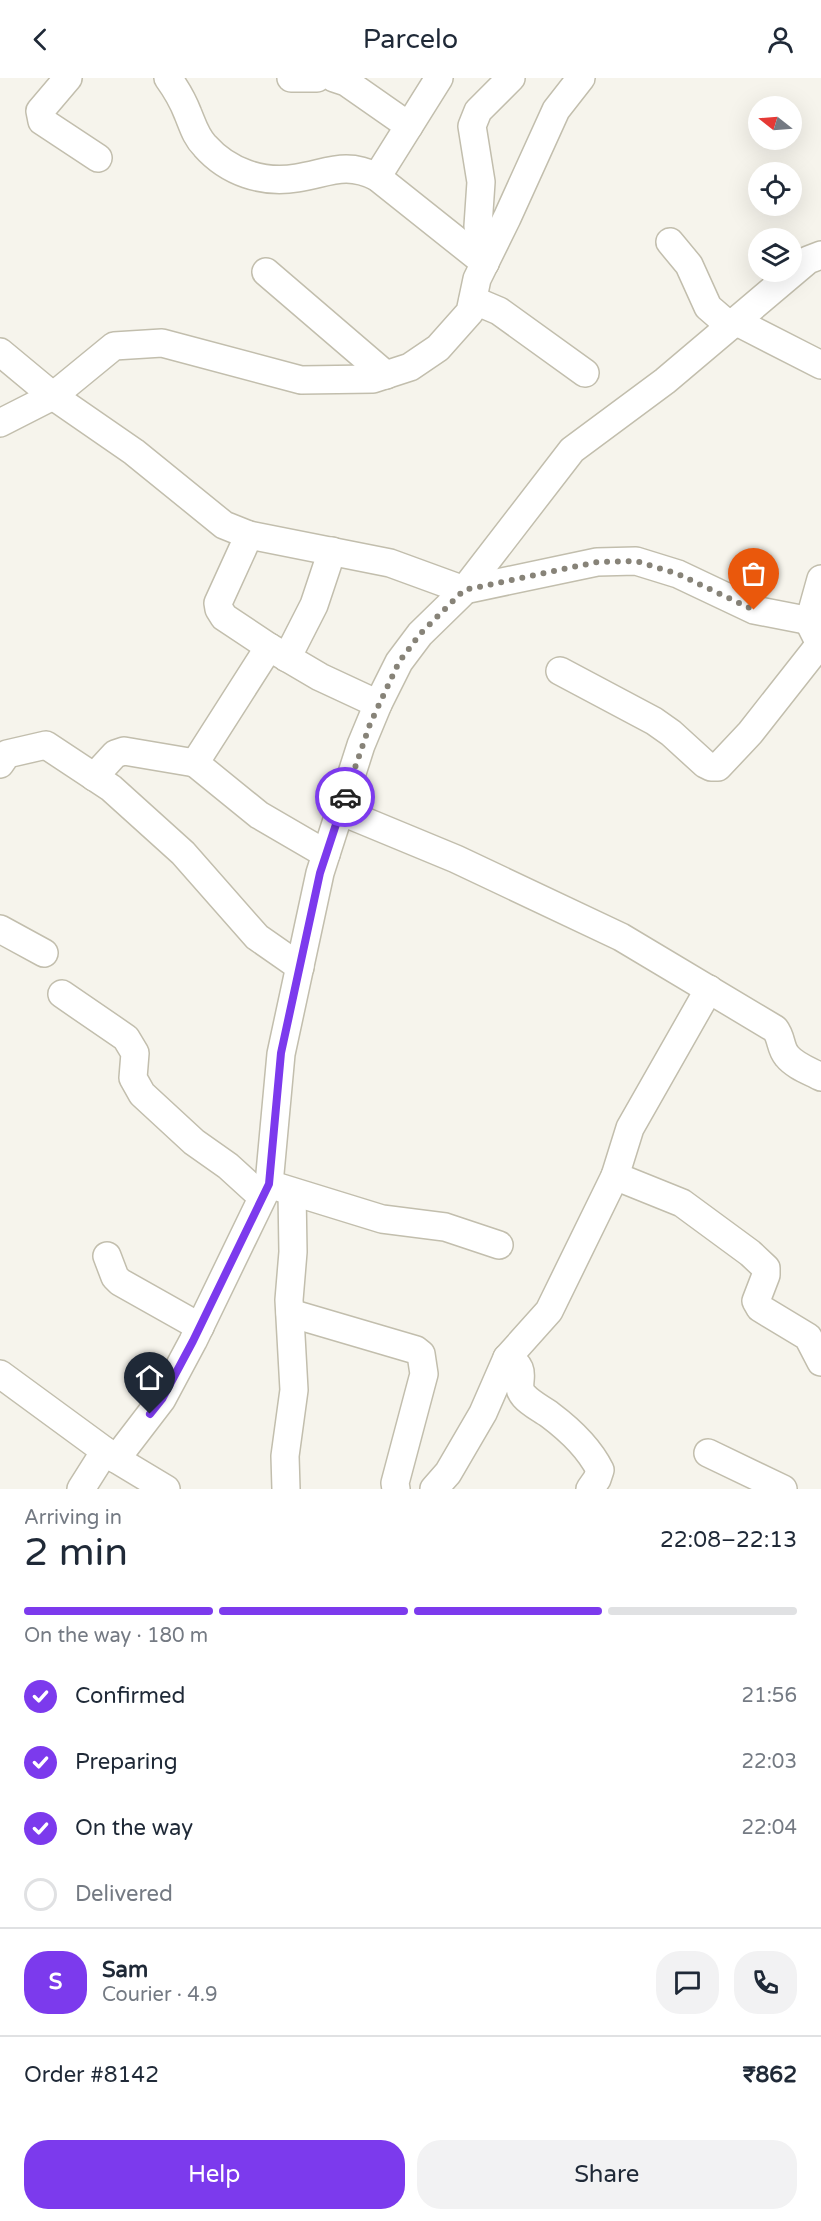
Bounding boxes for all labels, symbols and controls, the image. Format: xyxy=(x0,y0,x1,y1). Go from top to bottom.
icon: back xyxy=(24,23,57,56)
text: Parcelo xyxy=(363,23,458,56)
icon: person xyxy=(764,23,797,56)
north arrow xyxy=(748,96,802,150)
map controls xyxy=(748,96,802,282)
button: locate xyxy=(748,162,802,216)
button: layers xyxy=(748,228,802,282)
pin xyxy=(728,548,779,610)
icon: bag xyxy=(737,557,770,590)
courier xyxy=(315,767,375,827)
icon: car xyxy=(329,781,362,814)
pin xyxy=(124,1352,175,1414)
icon: home xyxy=(133,1361,166,1394)
text: Arriving in xyxy=(24,1506,122,1530)
text: 22:08–22:13 xyxy=(660,1527,797,1553)
text: 2 min xyxy=(24,1529,128,1576)
text: On the way · 180 m xyxy=(24,1624,208,1648)
icon: check xyxy=(24,1680,57,1713)
text: Confirmed xyxy=(75,1683,185,1709)
text: 21:56 xyxy=(742,1684,797,1708)
icon: check xyxy=(24,1746,57,1779)
text: Preparing xyxy=(75,1749,178,1775)
text: 22:03 xyxy=(742,1750,797,1774)
icon: check xyxy=(24,1812,57,1845)
text: On the way xyxy=(75,1815,193,1841)
text: 22:04 xyxy=(742,1816,797,1840)
text: Delivered xyxy=(75,1881,173,1907)
button: chat xyxy=(656,1951,719,2014)
button: phone xyxy=(734,1951,797,2014)
text: Sam xyxy=(102,1957,148,1983)
text: S xyxy=(49,1969,62,1995)
text: Courier · 4.9 xyxy=(102,1983,217,2007)
text: Order #8142 xyxy=(24,2062,159,2088)
text: ₹862 xyxy=(743,2062,797,2088)
button: Help xyxy=(24,2140,405,2209)
button: Share xyxy=(417,2140,797,2209)

